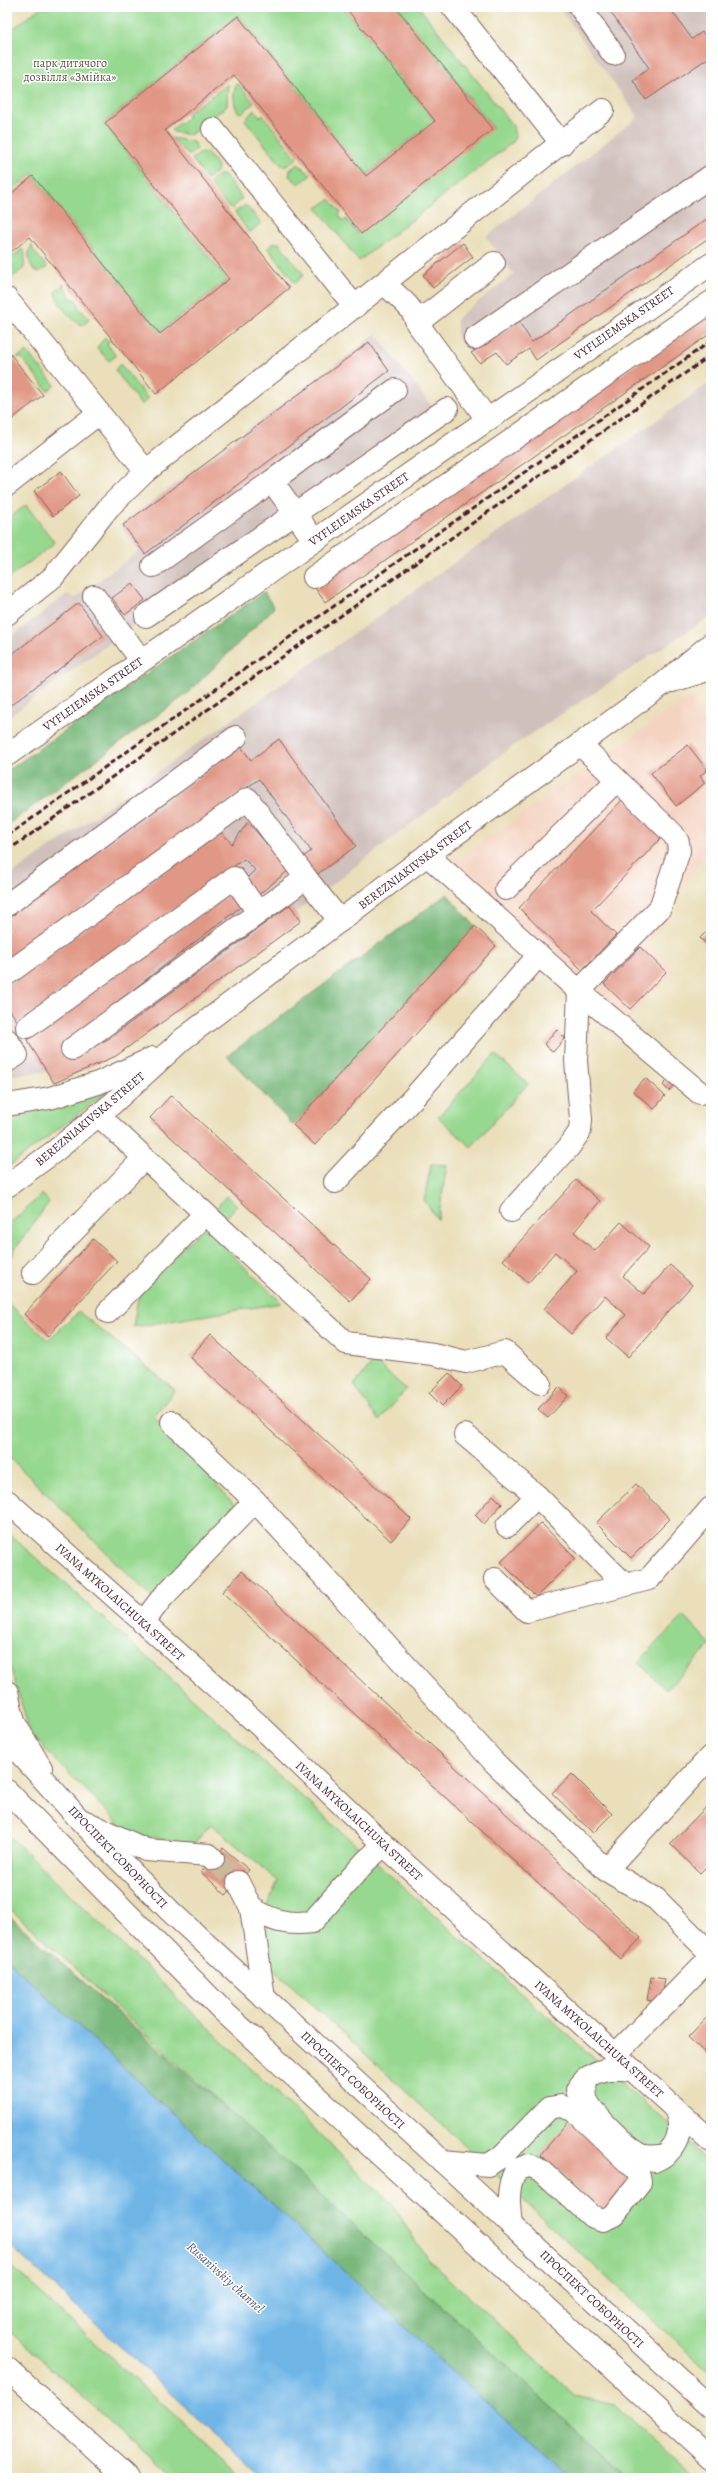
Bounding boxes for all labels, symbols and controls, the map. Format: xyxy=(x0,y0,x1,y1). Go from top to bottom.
park label: парк дитячого дозвілля «Змійка» xyxy=(23,55,116,85)
street label: VYFLEIEMSKA STREET xyxy=(570,282,678,364)
street label: VYFLEIEMSKA STREET xyxy=(305,468,413,550)
street label: VYFLEIEMSKA STREET xyxy=(39,653,147,735)
street label: BEREZNIAKIVSKA STREET xyxy=(355,817,475,913)
street label: BEREZNIAKIVSKA STREET xyxy=(32,1068,149,1170)
street label: IVANA MYKOLAICHUKA STREET xyxy=(52,1540,188,1665)
street label: IVANA MYKOLAICHUKA STREET xyxy=(292,1758,426,1885)
street label: ПРОСПЕКТ СОБОРНОСТІ xyxy=(65,1802,171,1912)
street label: IVANA MYKOLAICHUKA STREET xyxy=(531,1977,667,2102)
street label: ПРОСПЕКТ СОБОРНОСТІ xyxy=(298,2028,408,2132)
water label: Rusanivskiy channel xyxy=(183,2238,268,2317)
street label: ПРОСПЕКТ СОБОРНОСТІ xyxy=(537,2247,647,2351)

